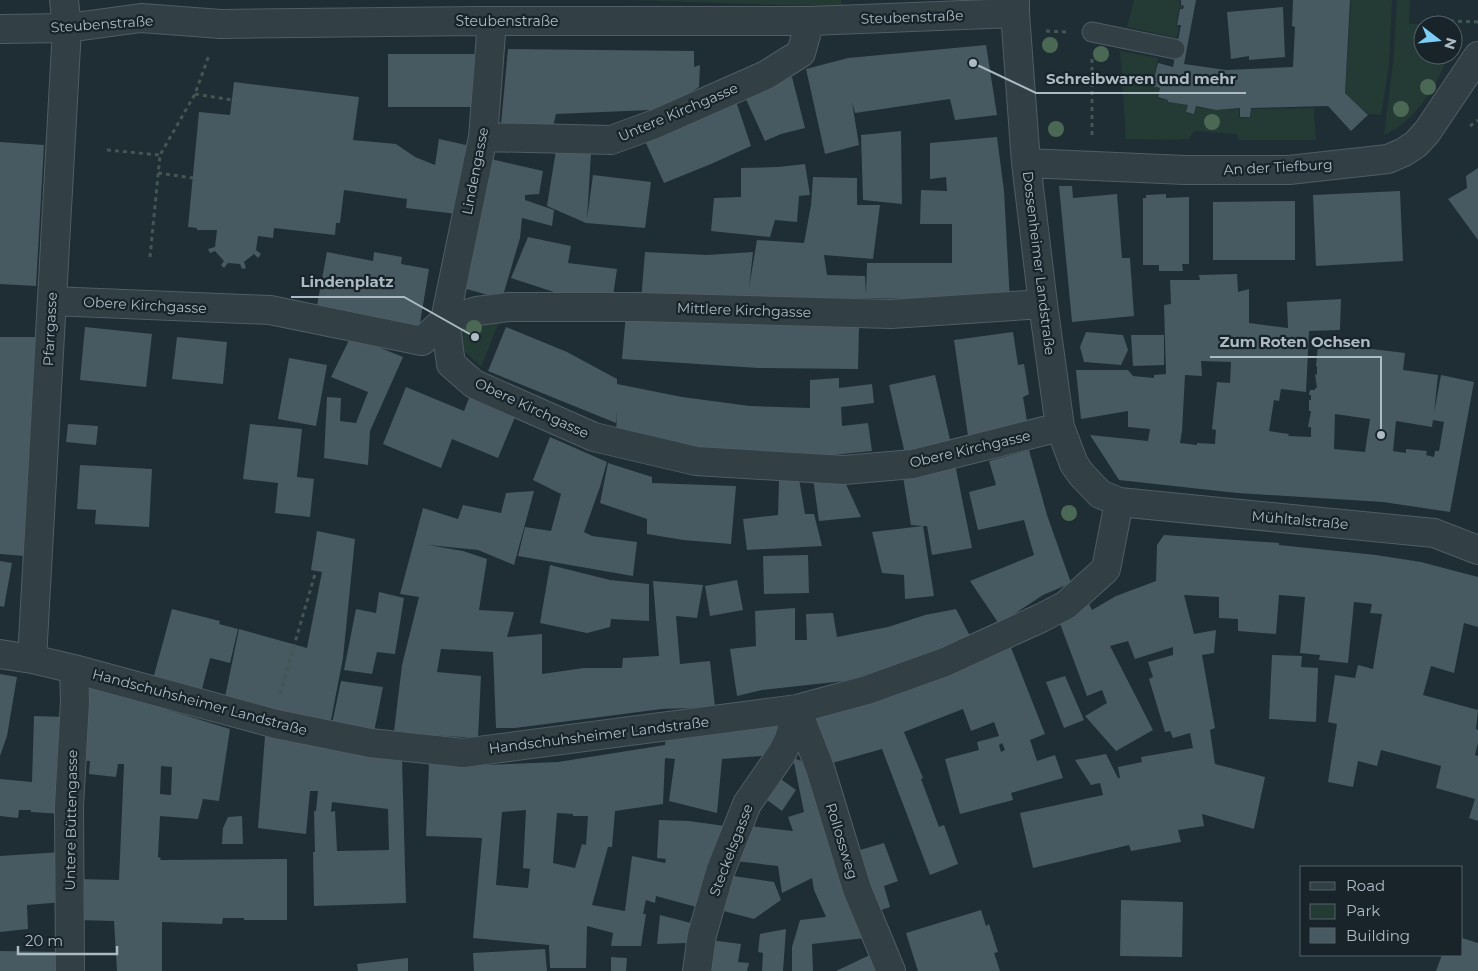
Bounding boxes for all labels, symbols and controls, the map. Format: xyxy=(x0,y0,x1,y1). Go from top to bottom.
street label: Steubenstraße xyxy=(860,6,964,28)
street label: Steubenstraße xyxy=(50,11,154,37)
street label: Steubenstraße xyxy=(456,12,558,30)
north arrow xyxy=(1413,15,1463,65)
text: N xyxy=(1440,36,1461,52)
callout: Schreibwaren und mehr xyxy=(1036,63,1246,93)
text: Schreibwaren und mehr xyxy=(1046,69,1237,88)
street label: Untere Kirchgasse xyxy=(615,79,741,145)
street label: Lindengasse xyxy=(458,126,492,216)
street label: An der Tiefburg xyxy=(1223,155,1333,179)
street label: Dossenheimer Landstraße xyxy=(1019,170,1059,356)
callout: Lindenplatz xyxy=(291,267,404,297)
text: Lindenplatz xyxy=(300,272,394,291)
street label: Pfarrgasse xyxy=(39,292,61,366)
street label: Obere Kirchgasse xyxy=(83,293,207,317)
street label: Mittlere Kirchgasse xyxy=(677,299,811,321)
callout: Zum Roten Ochsen xyxy=(1210,327,1381,357)
text: Zum Roten Ochsen xyxy=(1219,332,1371,351)
street label: Obere Kirchgasse xyxy=(472,374,592,442)
street label: Obere Kirchgasse xyxy=(908,426,1032,472)
street label: Mühltalstraße xyxy=(1251,507,1349,533)
street label: Handschuhsheimer Landstraße xyxy=(91,665,309,739)
street label: Handschuhsheimer Landstraße xyxy=(488,713,710,757)
street label: Untere Büttengasse xyxy=(61,749,81,891)
street label: Steckelsgasse xyxy=(705,801,757,899)
street label: Rollossweg xyxy=(822,801,862,881)
legend xyxy=(1300,866,1463,956)
text: Road xyxy=(1346,876,1385,895)
text: Park xyxy=(1346,901,1380,920)
scale bar xyxy=(18,924,116,956)
text: Building xyxy=(1346,926,1410,945)
text: 20 m xyxy=(25,931,63,950)

